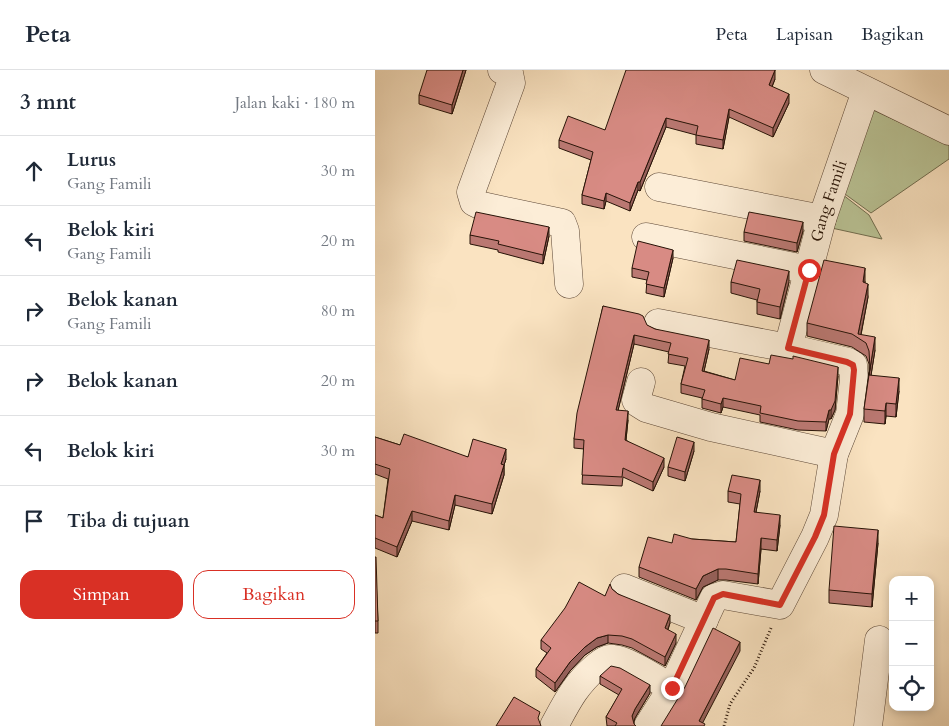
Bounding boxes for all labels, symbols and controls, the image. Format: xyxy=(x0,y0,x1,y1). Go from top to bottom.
text: Peta xyxy=(25,18,71,51)
text: Peta xyxy=(716,22,748,47)
text: Lapisan xyxy=(776,22,833,47)
text: Bagikan xyxy=(861,22,924,47)
text: 3 mnt xyxy=(20,88,76,117)
text: Jalan kaki · 180 m xyxy=(235,92,355,114)
text: Lurus xyxy=(67,147,116,173)
icon: ahead xyxy=(20,157,48,185)
street label: Gang Famili xyxy=(805,157,853,244)
text: 30 m xyxy=(321,160,355,182)
text: Gang Famili xyxy=(67,173,152,195)
text: Belok kiri xyxy=(67,217,154,243)
icon: left xyxy=(20,227,48,255)
text: 20 m xyxy=(321,230,355,252)
text: Gang Famili xyxy=(67,243,152,265)
route start xyxy=(798,259,821,282)
text: Belok kanan xyxy=(67,287,178,313)
icon: right xyxy=(20,297,48,325)
text: 80 m xyxy=(321,300,355,322)
text: Gang Famili xyxy=(67,313,152,335)
icon: right xyxy=(20,367,48,395)
text: Belok kanan xyxy=(67,368,178,394)
text: 20 m xyxy=(321,370,355,392)
icon: left xyxy=(20,437,48,465)
text: Belok kiri xyxy=(67,438,154,464)
text: 30 m xyxy=(321,440,355,462)
icon: arrive xyxy=(20,507,48,535)
text: Tiba di tujuan xyxy=(67,508,190,534)
button: Simpan xyxy=(20,570,183,619)
button: Bagikan xyxy=(193,570,355,619)
map controls xyxy=(889,576,934,711)
button: + xyxy=(889,576,934,621)
button: − xyxy=(889,621,934,666)
button: locate xyxy=(889,666,934,711)
route end xyxy=(661,677,684,700)

